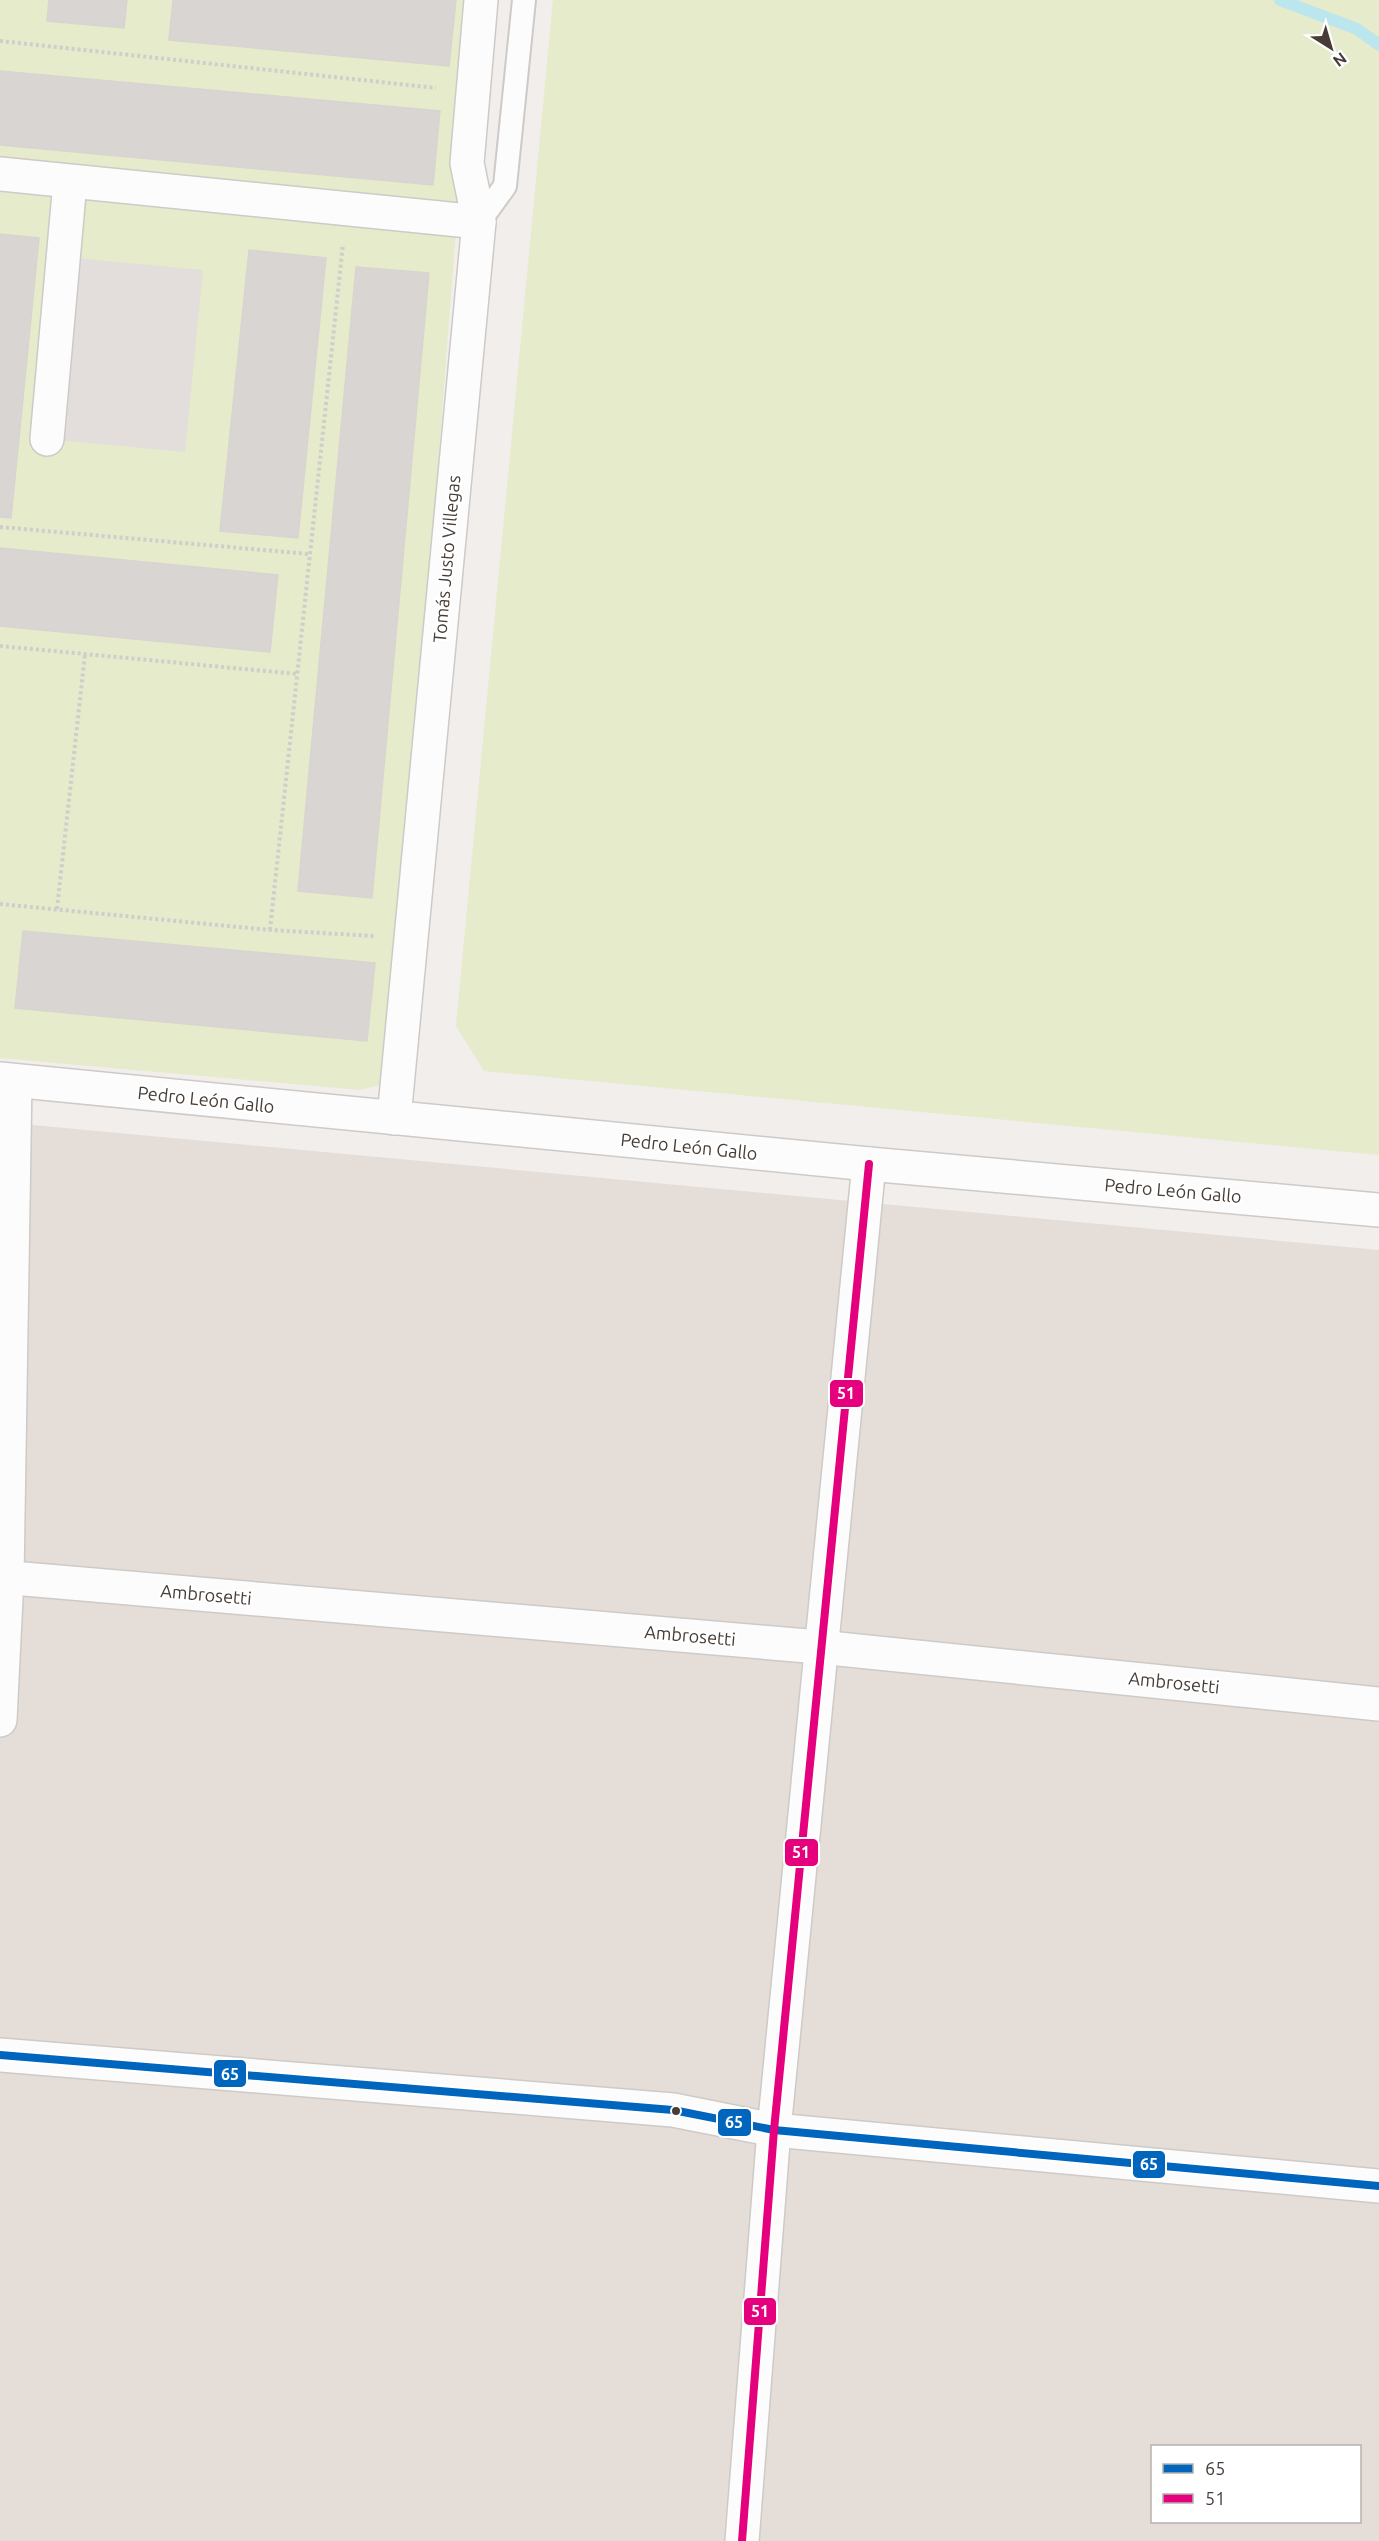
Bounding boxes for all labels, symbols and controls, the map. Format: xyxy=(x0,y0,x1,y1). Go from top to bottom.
north arrow xyxy=(1301,18,1361,78)
text: N xyxy=(1330,49,1350,71)
street label: Tomás Justo Villegas xyxy=(429,474,463,644)
street label: Pedro León Gallo xyxy=(137,1082,276,1116)
street label: Pedro León Gallo xyxy=(620,1129,759,1163)
street label: Pedro León Gallo xyxy=(1104,1174,1242,1206)
line badge: 51 xyxy=(829,1379,864,1408)
text: 51 xyxy=(837,1384,855,1402)
street label: Ambrosetti xyxy=(160,1580,252,1608)
street label: Ambrosetti xyxy=(644,1621,736,1649)
street label: Ambrosetti xyxy=(1128,1667,1221,1697)
line badge: 51 xyxy=(784,1838,819,1867)
text: 51 xyxy=(792,1843,810,1861)
line badge: 65 xyxy=(213,2059,247,2088)
text: 65 xyxy=(221,2065,239,2083)
unlabelled marker xyxy=(670,2105,682,2117)
line badge: 65 xyxy=(717,2108,752,2137)
text: 65 xyxy=(725,2113,743,2131)
line badge: 65 xyxy=(1132,2150,1166,2179)
text: 65 xyxy=(1140,2155,1158,2173)
line badge: 51 xyxy=(743,2297,777,2326)
text: 51 xyxy=(751,2302,769,2320)
legend xyxy=(1151,2445,1361,2523)
text: 65 xyxy=(1205,2458,1225,2478)
text: 51 xyxy=(1205,2488,1225,2508)

